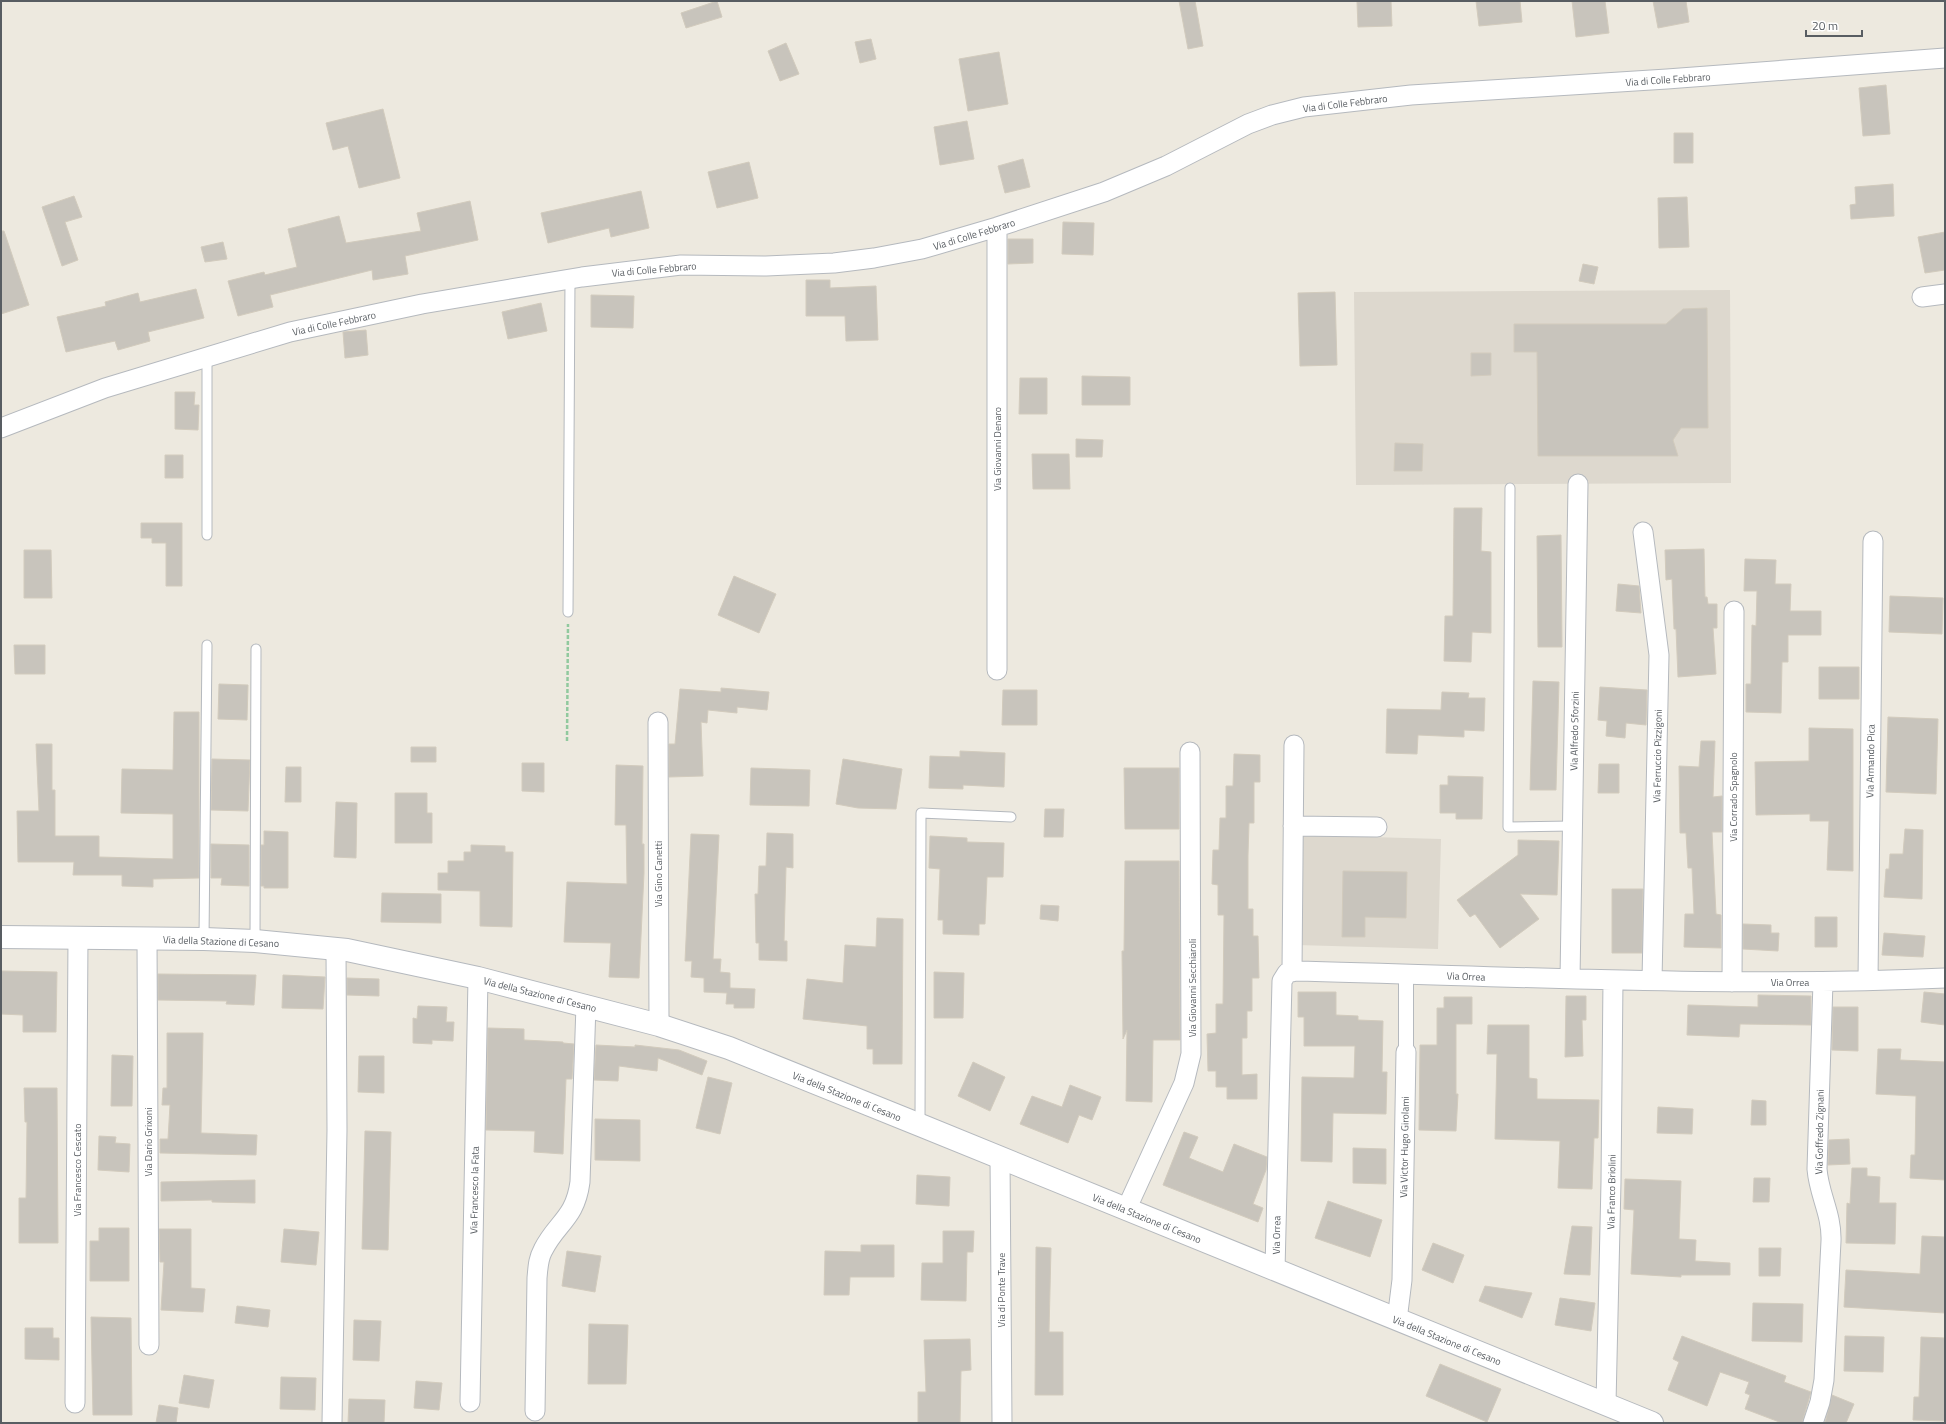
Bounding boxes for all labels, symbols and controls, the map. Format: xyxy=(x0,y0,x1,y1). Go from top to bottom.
scale bar xyxy=(1806,12,1862,38)
text: 20 m xyxy=(1812,16,1838,35)
street label: Via di Colle Febbraro xyxy=(1625,69,1711,90)
street label: Via di Colle Febbraro xyxy=(1302,91,1388,116)
street label: Via di Colle Febbraro xyxy=(931,215,1017,254)
street label: Via di Colle Febbraro xyxy=(611,258,697,281)
street label: Via di Colle Febbraro xyxy=(291,307,377,340)
street label: Via Giovanni Denaro xyxy=(990,407,1005,491)
street label: Via Alfredo Sforzini xyxy=(1566,691,1583,771)
street label: Via Ferruccio Pizzigoni xyxy=(1649,709,1666,803)
street label: Via Armando Pica xyxy=(1862,724,1879,798)
street label: Via Corrado Spagnolo xyxy=(1726,752,1741,842)
street label: Via Gino Canetti xyxy=(651,841,666,907)
street label: Via della Stazione di Cesano xyxy=(163,932,279,951)
street label: Via Giovanni Secchiaroli xyxy=(1185,939,1200,1037)
street label: Via Orrea xyxy=(1446,968,1486,985)
street label: Via della Stazione di Cesano xyxy=(482,973,598,1016)
street label: Via Orrea xyxy=(1771,975,1809,990)
street label: Via della Stazione di Cesano xyxy=(790,1068,904,1125)
street label: Via Goffredo Zignani xyxy=(1811,1089,1828,1175)
street label: Via Victor Hugo Girolami xyxy=(1396,1096,1413,1198)
street label: Via Dario Grixoni xyxy=(141,1108,156,1176)
street label: Via Francesco Cescato xyxy=(70,1123,85,1217)
street label: Via Francesco la Fata xyxy=(466,1146,483,1234)
street label: Via Franco Briolini xyxy=(1603,1154,1620,1230)
street label: Via della Stazione di Cesano xyxy=(1090,1190,1204,1247)
street label: Via Orrea xyxy=(1269,1216,1284,1254)
street label: Via di Ponte Trave xyxy=(994,1253,1009,1327)
street label: Via della Stazione di Cesano xyxy=(1390,1312,1504,1369)

